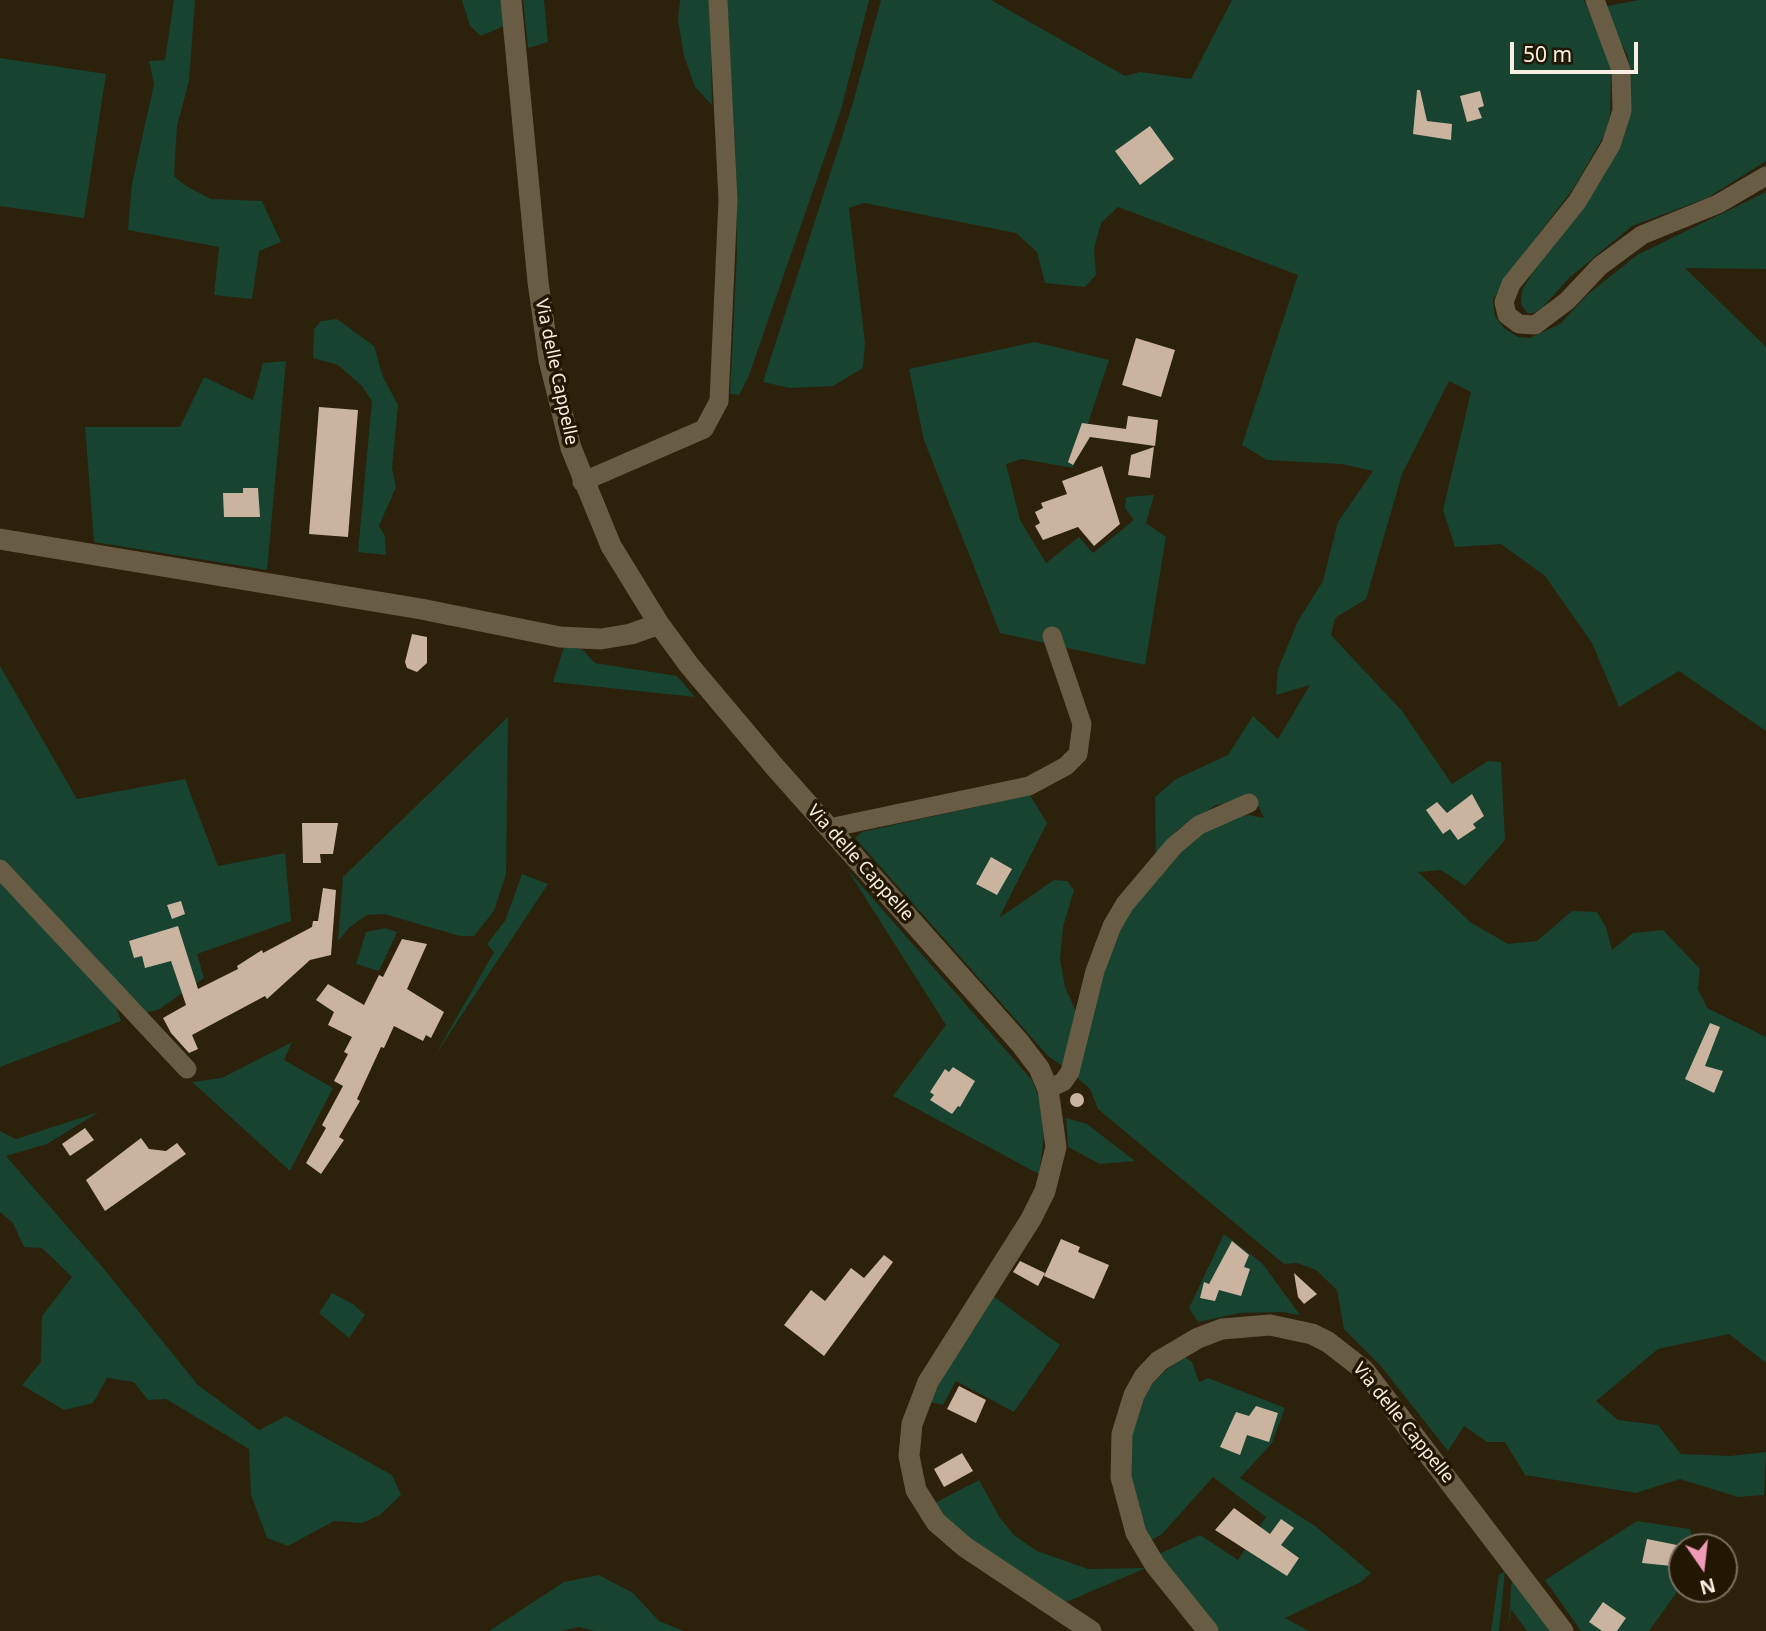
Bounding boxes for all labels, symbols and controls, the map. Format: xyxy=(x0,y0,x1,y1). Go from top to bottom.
scale bar xyxy=(1514,28,1642,72)
text: 50 m xyxy=(1523,40,1572,68)
street label: Via delle Cappelle xyxy=(530,297,582,447)
street label: Via delle Cappelle xyxy=(802,800,918,926)
street label: Via delle Cappelle xyxy=(1348,1358,1458,1488)
north arrow xyxy=(1668,1533,1738,1603)
text: N xyxy=(1697,1572,1718,1601)

